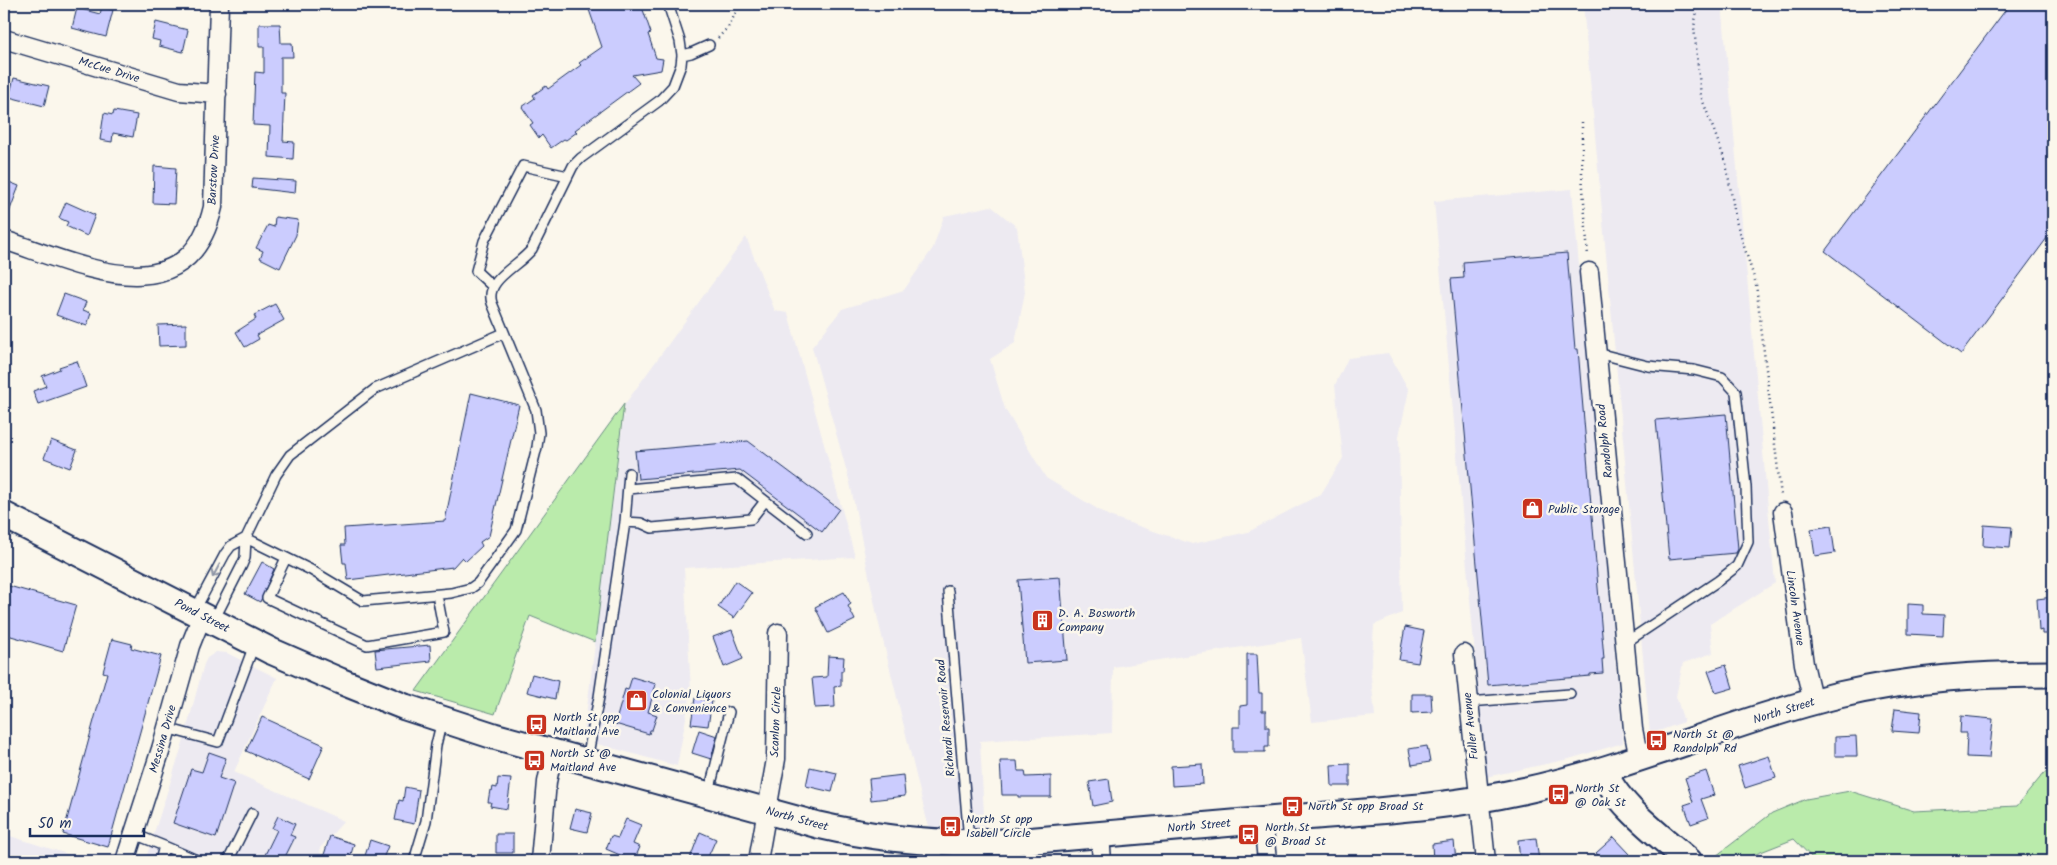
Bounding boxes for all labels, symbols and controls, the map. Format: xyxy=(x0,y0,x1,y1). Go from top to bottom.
street label: McCue Drive xyxy=(76,52,142,88)
street label: Barstow Drive xyxy=(203,134,225,206)
street label: Randolph Road xyxy=(1592,402,1618,479)
shop icon: Public Storage xyxy=(1520,497,1544,521)
place label: Public Storage xyxy=(1548,500,1620,519)
one-way arrow xyxy=(211,564,221,579)
street label: Lincoln Avenue xyxy=(1780,569,1810,648)
street label: Pond Street xyxy=(171,594,233,638)
place label: D. A. Bosworth Company xyxy=(1058,604,1135,637)
building icon: D. A. Bosworth Company xyxy=(1030,608,1054,632)
street label: Richardi Reservoir Road xyxy=(931,657,961,778)
place label: Colonial Liquors & Convenience xyxy=(652,685,731,718)
street label: Scanlon Circle xyxy=(765,686,787,758)
shop icon: Colonial Liquors & Convenience xyxy=(624,689,648,713)
street label: Fuller Avenue xyxy=(1458,691,1484,761)
street label: North Street xyxy=(1751,692,1818,729)
street label: Messina Drive xyxy=(144,702,182,775)
place label: North St opp Maitland Ave xyxy=(553,708,620,741)
bus stop icon: North St opp Maitland Ave xyxy=(525,712,549,736)
place label: North St @ Randolph Rd xyxy=(1673,725,1737,758)
bus stop icon: North St @ Randolph Rd xyxy=(1645,729,1669,753)
place label: North St @ Maitland Ave xyxy=(550,744,617,777)
bus stop icon: North St @ Maitland Ave xyxy=(522,748,546,772)
place label: North St @ Oak St xyxy=(1575,779,1626,812)
bus stop icon: North St @ Oak St xyxy=(1547,783,1571,807)
bus stop icon: North St opp Broad St xyxy=(1280,794,1304,818)
place label: North St opp Broad St xyxy=(1308,797,1424,816)
street label: North Street xyxy=(764,802,831,837)
scale bar xyxy=(30,805,144,837)
place label: North St opp Isabell Circle xyxy=(966,810,1032,843)
text: 50 m xyxy=(38,812,72,836)
bus stop icon: North St opp Isabell Circle xyxy=(938,814,962,838)
street label: North Street xyxy=(1166,814,1232,838)
place label: North St @ Broad St xyxy=(1265,818,1326,851)
bus stop icon: North St @ Broad St xyxy=(1237,822,1261,846)

